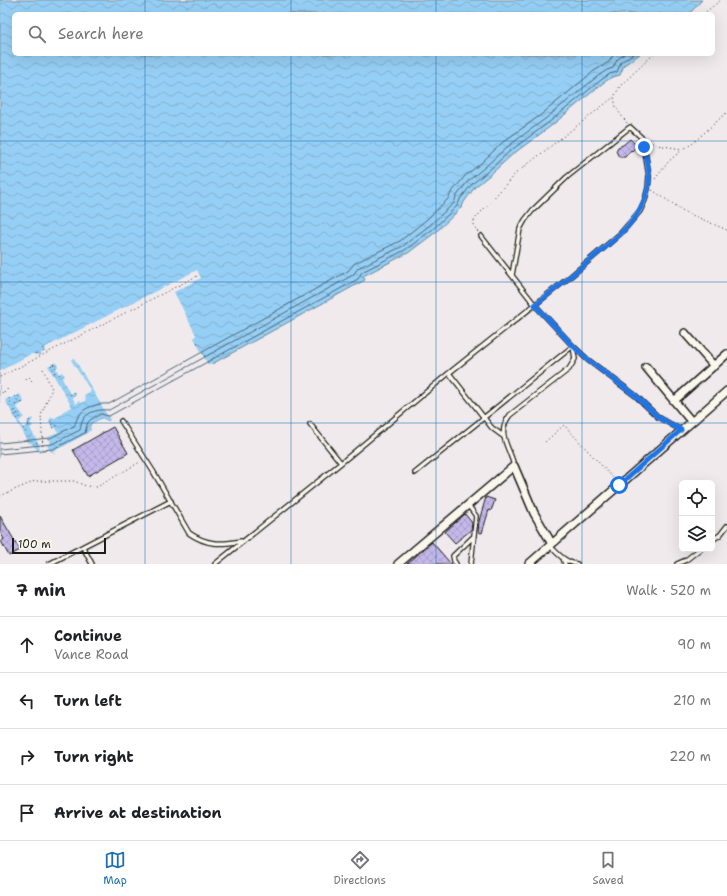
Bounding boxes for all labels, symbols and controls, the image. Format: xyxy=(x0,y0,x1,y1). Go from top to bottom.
search box xyxy=(12,12,715,56)
icon: search xyxy=(26,23,48,45)
text: Search here xyxy=(58,24,144,44)
route end xyxy=(635,138,653,156)
route start xyxy=(610,476,628,494)
map controls xyxy=(679,480,715,552)
button: locate xyxy=(679,480,715,516)
button: layers xyxy=(679,516,715,552)
scale bar xyxy=(12,536,106,555)
text: 100 m xyxy=(18,537,51,552)
text: 7 min xyxy=(16,579,66,601)
text: Walk · 520 m xyxy=(626,582,711,599)
text: Continue xyxy=(54,626,122,646)
icon: ahead xyxy=(16,634,38,656)
text: 90 m xyxy=(677,636,711,653)
text: Vance Road xyxy=(54,646,128,663)
icon: left xyxy=(16,690,38,712)
text: Turn left xyxy=(54,691,122,711)
text: 210 m xyxy=(673,692,711,709)
icon: right xyxy=(16,746,38,768)
text: Turn right xyxy=(54,747,134,767)
text: 220 m xyxy=(669,748,711,765)
icon: arrive xyxy=(16,802,38,824)
text: Arrive at destination xyxy=(54,803,222,823)
tab: Map xyxy=(103,849,127,888)
tab: Directions xyxy=(333,849,386,888)
tab: Saved xyxy=(592,849,624,888)

